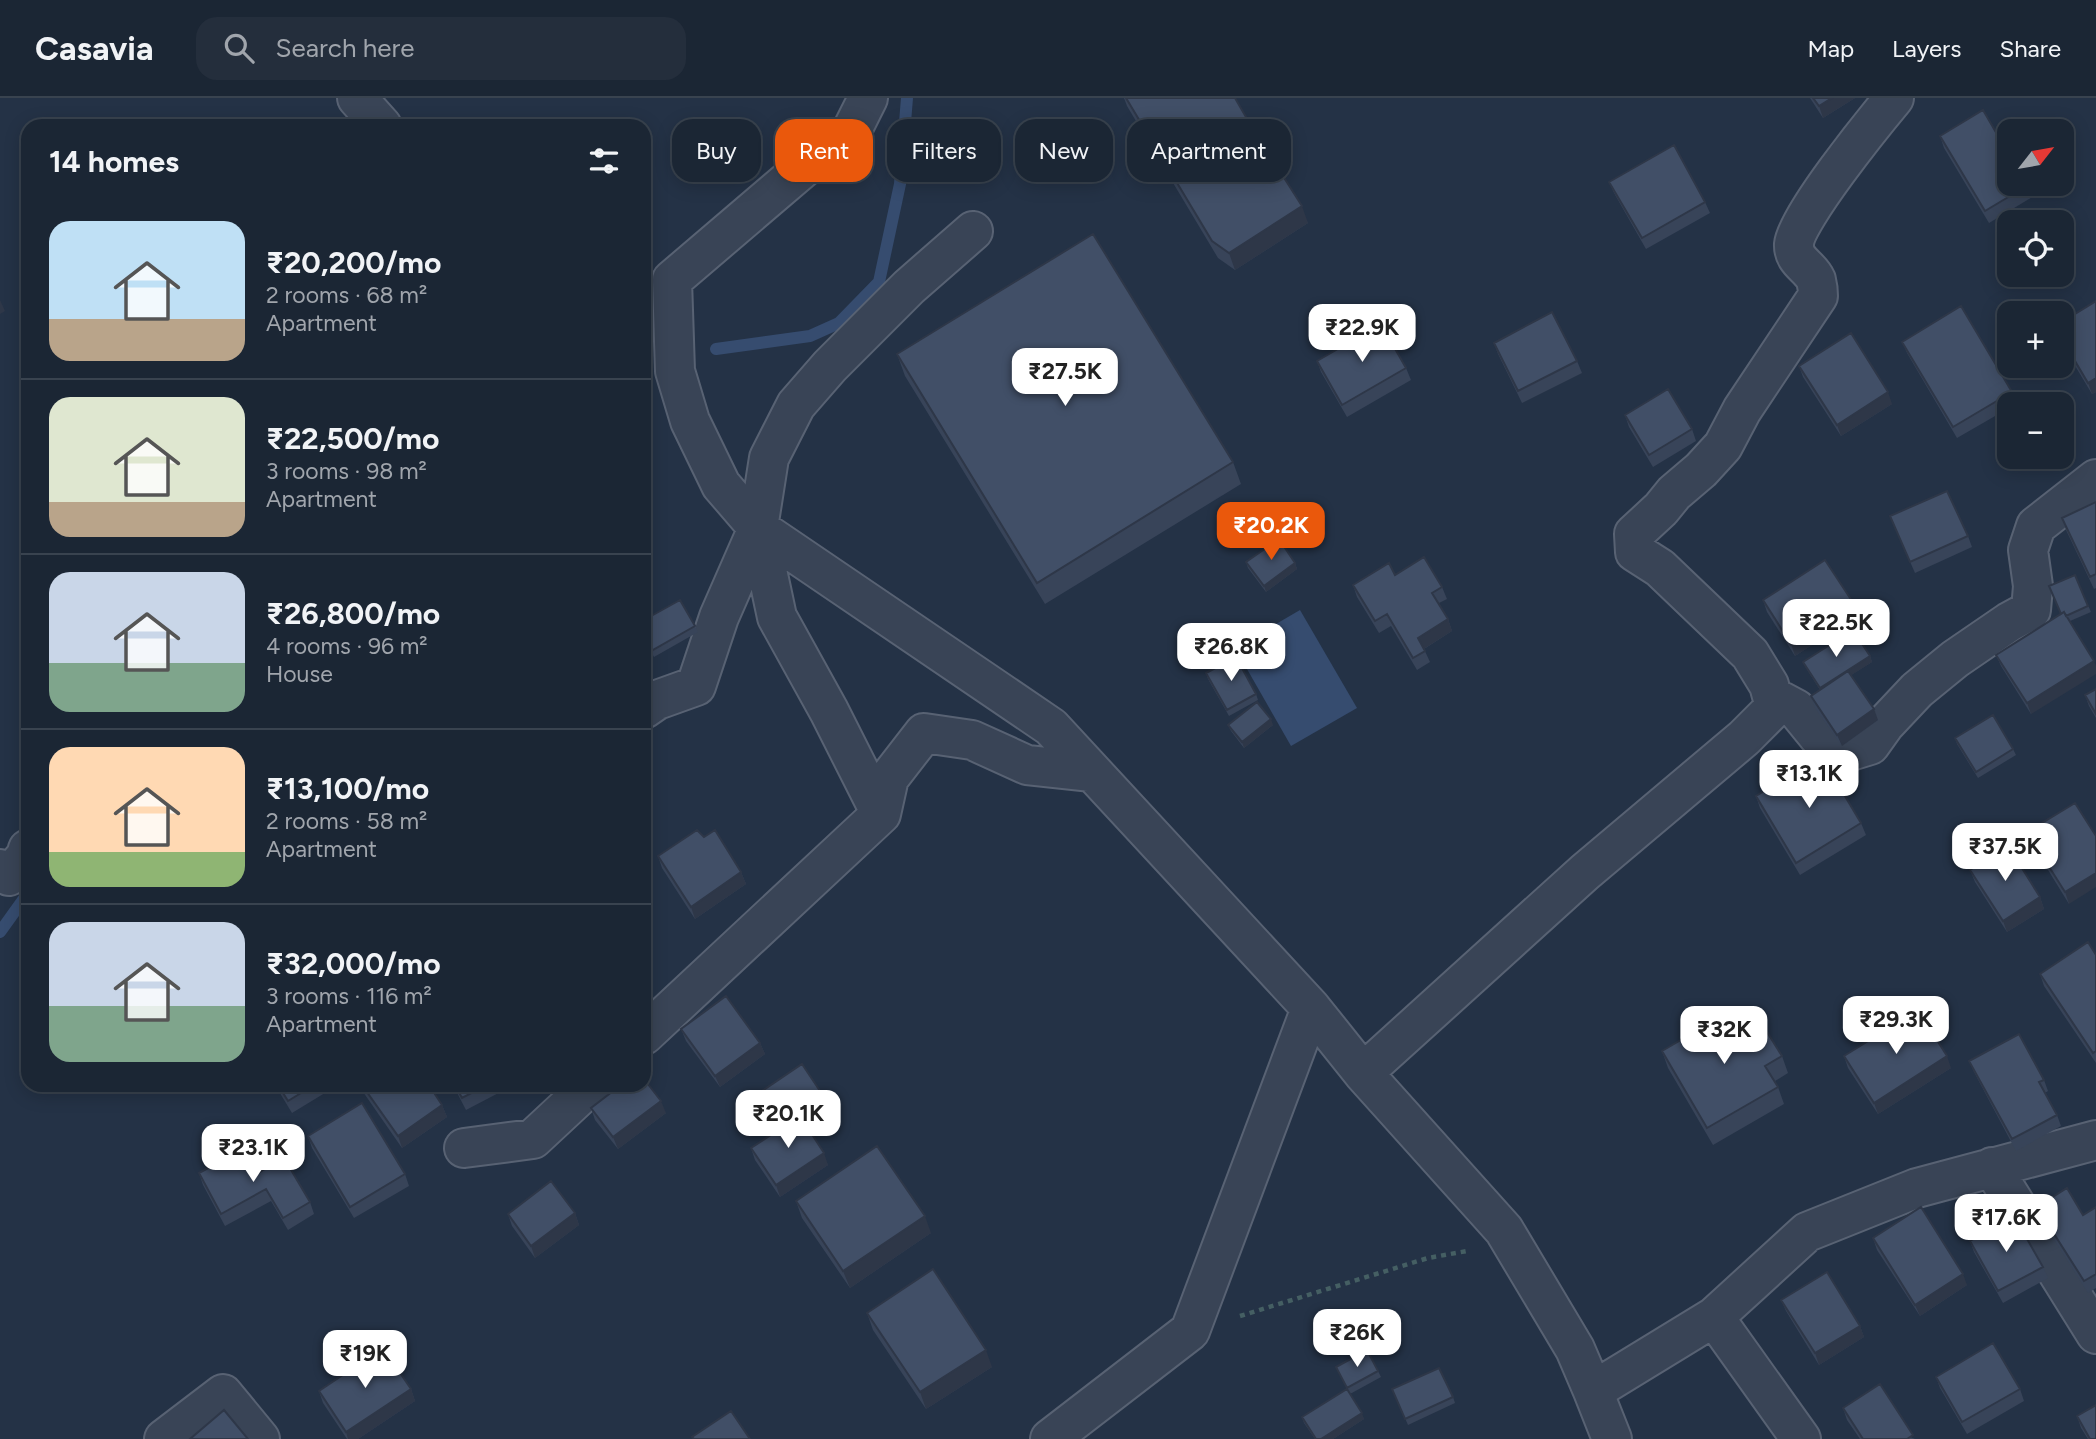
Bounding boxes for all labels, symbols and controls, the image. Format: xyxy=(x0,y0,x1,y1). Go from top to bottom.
search box xyxy=(196,17,686,80)
text: Casavia xyxy=(35,29,154,68)
icon: search xyxy=(220,29,258,67)
text: Search here xyxy=(276,32,415,64)
text: Map xyxy=(1807,34,1854,63)
text: Layers xyxy=(1892,34,1961,63)
text: Share xyxy=(1999,34,2061,63)
chip: Buy xyxy=(672,119,761,182)
chip: Rent xyxy=(775,119,873,182)
chip: Filters xyxy=(887,119,1001,182)
chip: New xyxy=(1015,119,1113,182)
chip: Apartment xyxy=(1127,119,1291,182)
north arrow xyxy=(1997,119,2074,196)
map controls xyxy=(1997,119,2074,469)
icon: filters xyxy=(585,142,623,180)
text: 14 homes xyxy=(49,143,179,180)
button: locate xyxy=(1997,210,2074,287)
text: ₹20,200/mo xyxy=(266,244,441,281)
icon: home xyxy=(105,249,189,333)
text: 2 rooms · 68 m² xyxy=(266,281,427,309)
button: + xyxy=(1997,301,2074,378)
pin: ₹22.9K xyxy=(1305,304,1419,364)
text: Apartment xyxy=(266,309,377,337)
text: ₹22.9K xyxy=(1325,313,1399,341)
pin: ₹27.5K xyxy=(1008,348,1122,408)
text: ₹27.5K xyxy=(1028,357,1102,385)
button: − xyxy=(1997,392,2074,469)
text: ₹22,500/mo xyxy=(266,420,439,457)
icon: home xyxy=(105,425,189,509)
text: 3 rooms · 98 m² xyxy=(266,457,427,485)
text: Apartment xyxy=(266,485,377,513)
pin: ₹20.2K xyxy=(1214,503,1328,562)
text: ₹20.2K xyxy=(1233,511,1309,539)
text: ₹26,800/mo xyxy=(266,595,440,632)
icon: home xyxy=(105,600,189,684)
pin: ₹22.5K xyxy=(1779,600,1893,659)
text: ₹22.5K xyxy=(1799,608,1873,636)
pin: ₹26.8K xyxy=(1174,624,1288,683)
text: 4 rooms · 96 m² xyxy=(266,632,428,660)
text: ₹26.8K xyxy=(1193,632,1269,660)
text: House xyxy=(266,660,333,688)
pin: ₹13.1K xyxy=(1752,750,1866,810)
text: ₹13.1K xyxy=(1775,759,1843,787)
text: ₹13,100/mo xyxy=(266,770,429,807)
icon: home xyxy=(105,775,189,859)
text: 2 rooms · 58 m² xyxy=(266,807,427,835)
pin: ₹37.5K xyxy=(1948,824,2062,883)
text: ₹37.5K xyxy=(1968,832,2042,860)
text: Apartment xyxy=(266,835,377,863)
text: ₹32,000/mo xyxy=(266,945,441,982)
icon: home xyxy=(105,950,189,1034)
text: 3 rooms · 116 m² xyxy=(266,982,432,1010)
pin: ₹29.3K xyxy=(1839,996,1953,1056)
text: ₹29.3K xyxy=(1859,1005,1933,1033)
pin: ₹32K xyxy=(1683,1006,1765,1066)
text: Apartment xyxy=(266,1010,377,1038)
text: ₹32K xyxy=(1696,1015,1752,1043)
pin: ₹20.1K xyxy=(731,1090,845,1150)
text: ₹20.1K xyxy=(752,1099,824,1127)
pin: ₹23.1K xyxy=(196,1124,310,1184)
text: ₹23.1K xyxy=(218,1133,288,1161)
pin: ₹17.6K xyxy=(1949,1194,2063,1254)
text: ₹17.6K xyxy=(1971,1203,2041,1231)
pin: ₹26K xyxy=(1316,1310,1398,1369)
text: ₹26K xyxy=(1329,1318,1385,1346)
pin: ₹19K xyxy=(324,1330,406,1390)
text: ₹19K xyxy=(339,1339,391,1367)

